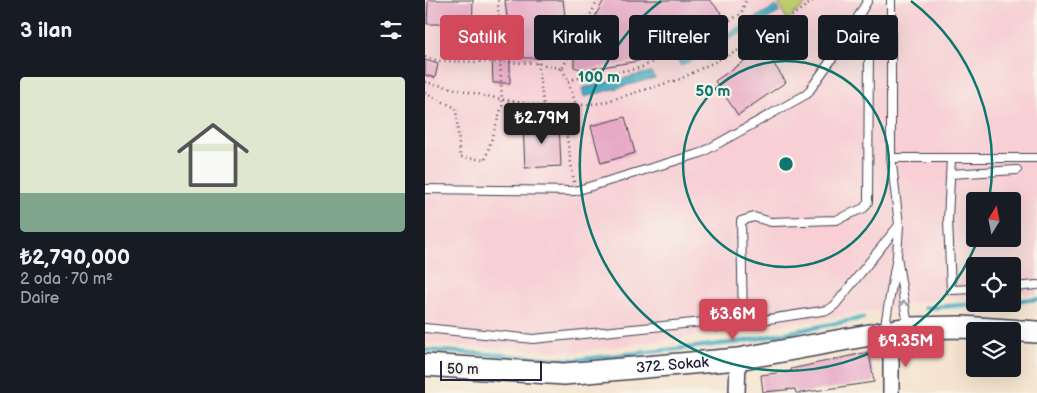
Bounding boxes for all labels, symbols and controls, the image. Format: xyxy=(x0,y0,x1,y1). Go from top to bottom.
chip: Satılık xyxy=(440,15,524,60)
chip: Kiralık xyxy=(534,15,619,60)
chip: Filtreler xyxy=(629,15,728,60)
chip: Yeni xyxy=(738,15,808,60)
chip: Daire xyxy=(818,15,898,60)
icon: filters xyxy=(377,16,405,44)
text: 3 ilan xyxy=(20,18,72,43)
text: 100 m xyxy=(578,68,620,87)
text: 50 m xyxy=(696,82,731,101)
pin: ₺2.79M xyxy=(501,102,583,145)
text: ₺2.79M xyxy=(515,109,569,128)
icon: home xyxy=(168,110,258,200)
centre of rings xyxy=(777,155,795,173)
north arrow xyxy=(966,192,1021,248)
map controls xyxy=(966,192,1021,377)
text: ₺2,790,000 xyxy=(20,245,130,270)
button: locate xyxy=(966,257,1021,312)
text: 2 oda · 70 m² xyxy=(20,270,113,289)
text: Daire xyxy=(20,289,59,308)
pin: ₺3.6M xyxy=(698,298,768,341)
one-way arrow xyxy=(900,299,910,308)
text: ₺3.6M xyxy=(710,305,756,324)
button: layers xyxy=(966,322,1021,377)
pin: ₺9.35M xyxy=(865,326,947,368)
text: ₺9.35M xyxy=(879,332,933,351)
street label: 372. Sokak xyxy=(635,352,710,377)
scale bar xyxy=(440,358,543,381)
text: 50 m xyxy=(447,361,479,378)

